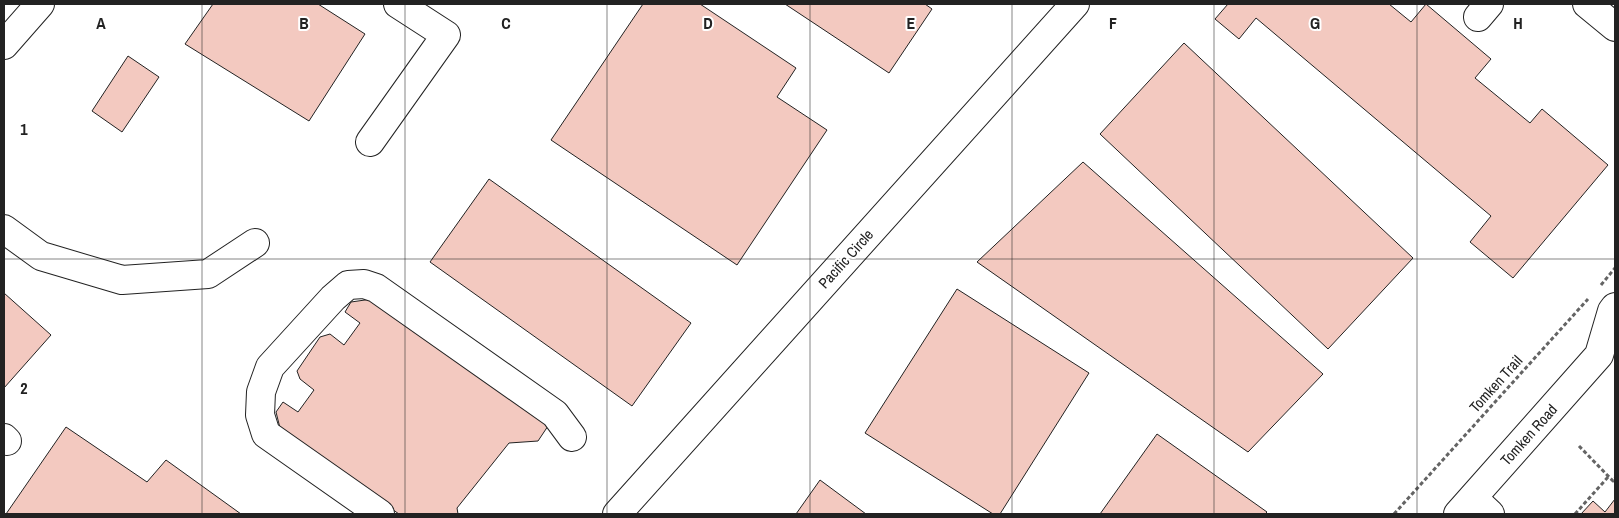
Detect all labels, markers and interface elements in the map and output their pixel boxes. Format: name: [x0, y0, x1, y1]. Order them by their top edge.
text: A: [96, 12, 106, 34]
text: B: [299, 12, 309, 34]
text: C: [501, 12, 511, 34]
text: D: [703, 12, 713, 34]
text: E: [907, 12, 916, 34]
text: F: [1109, 12, 1117, 34]
text: G: [1310, 12, 1320, 34]
text: H: [1513, 12, 1523, 34]
text: 1: [20, 118, 28, 140]
street label: Pacific Circle: [813, 224, 878, 293]
street label: Tomken Trail: [1464, 350, 1527, 417]
text: 2: [20, 377, 28, 399]
street label: Tomken Road: [1495, 399, 1562, 470]

